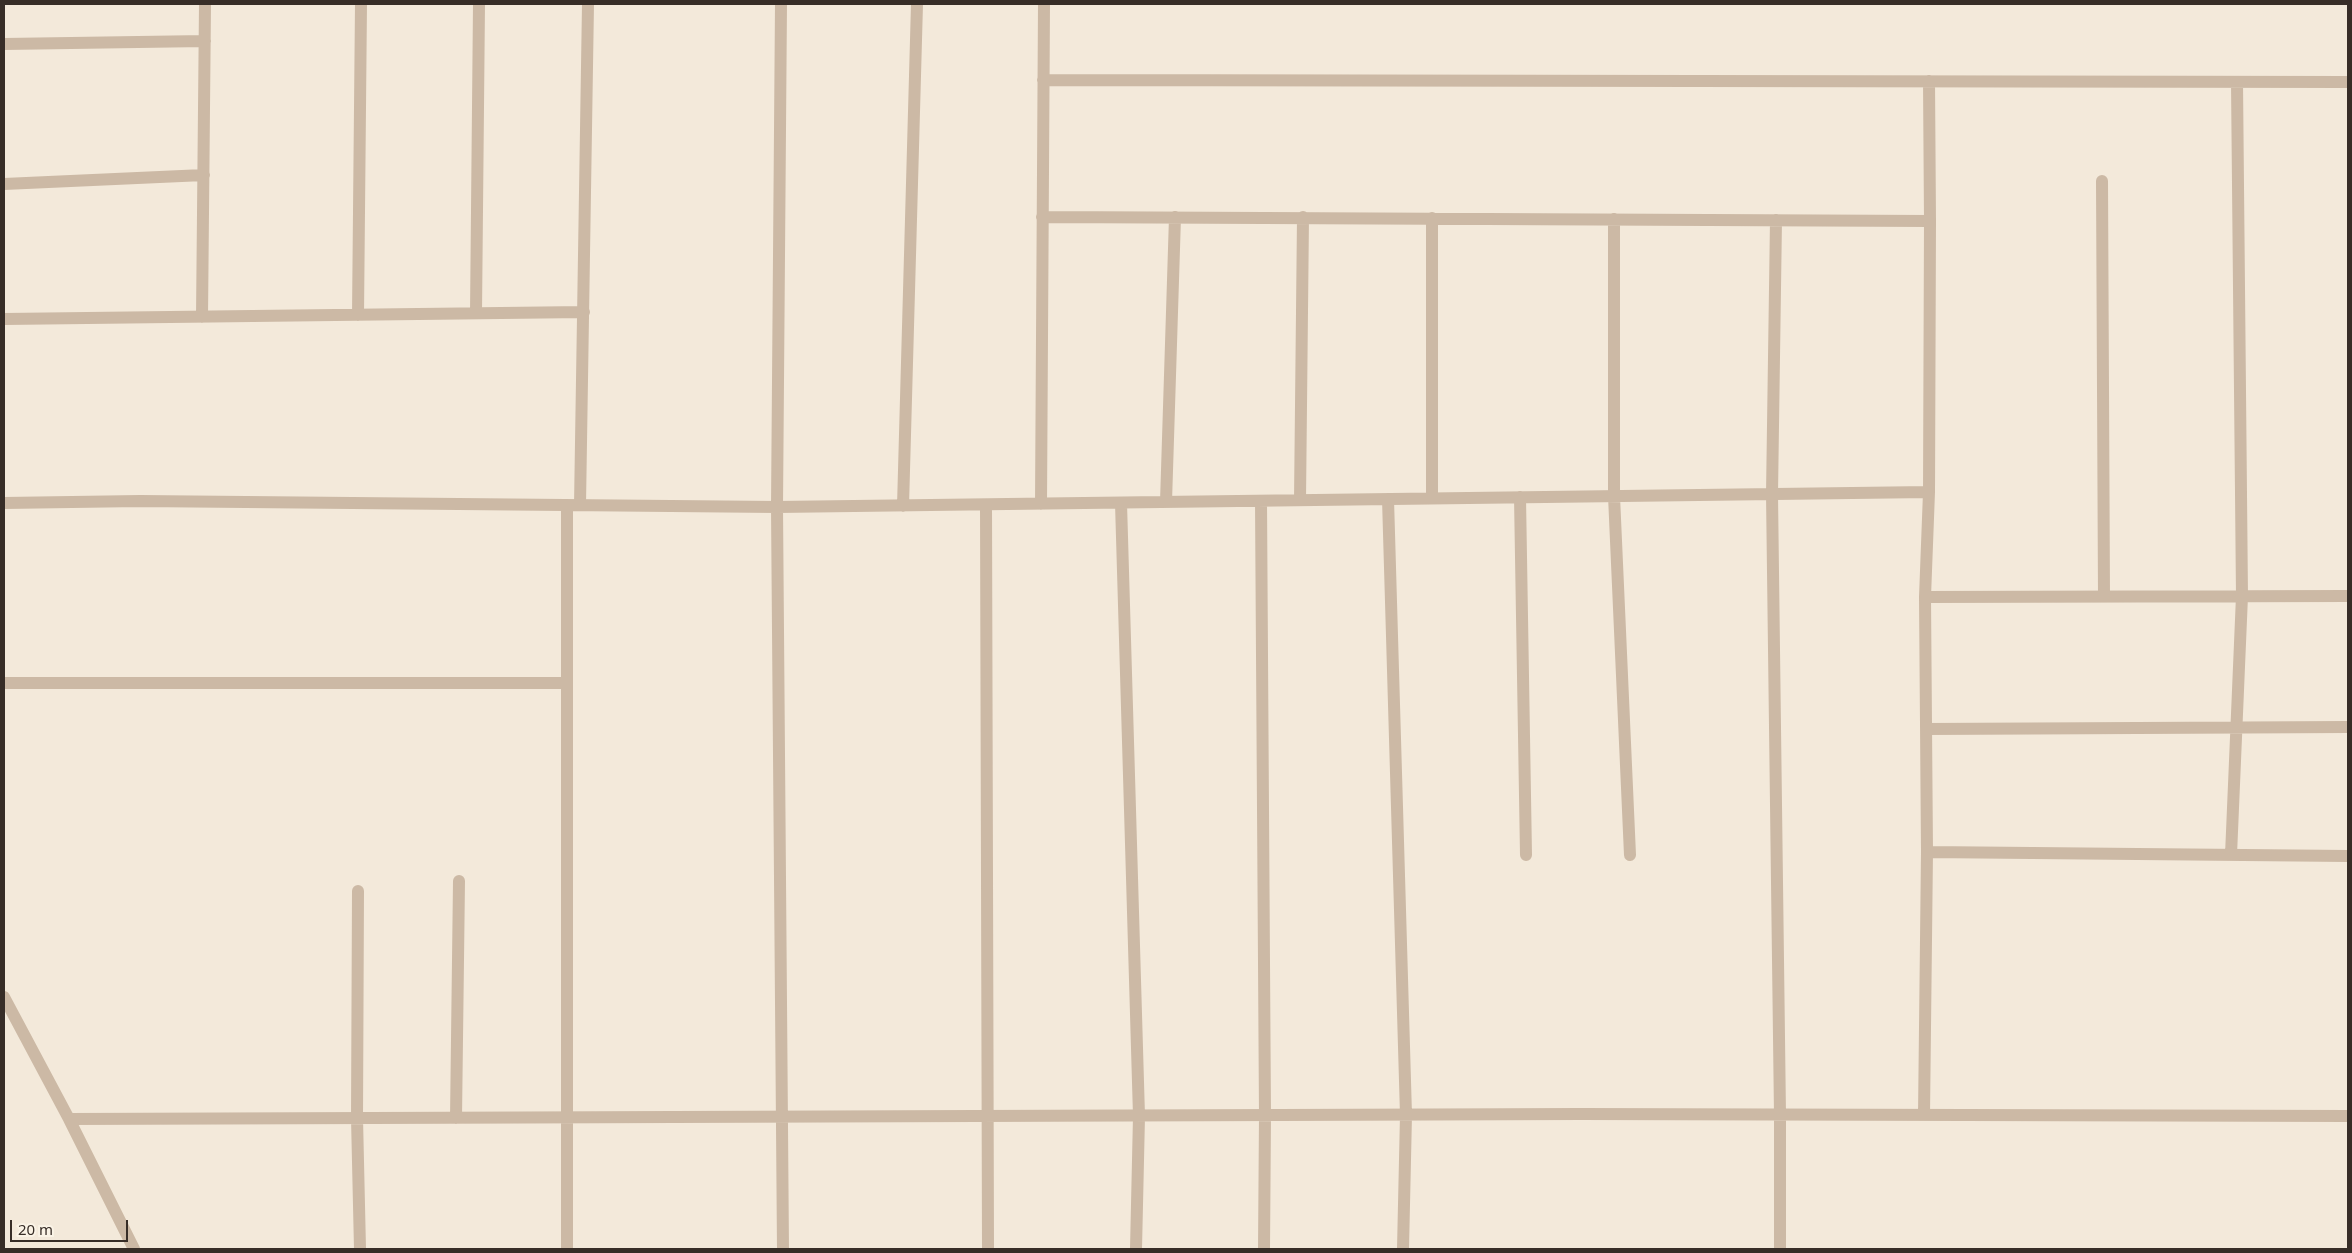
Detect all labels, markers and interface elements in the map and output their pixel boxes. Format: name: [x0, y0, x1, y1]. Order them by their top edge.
scale bar: [12, 1210, 130, 1242]
text: 20 m: [18, 1219, 53, 1239]

